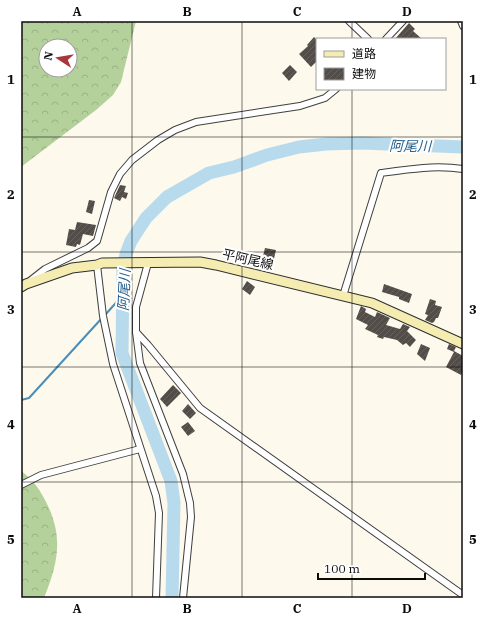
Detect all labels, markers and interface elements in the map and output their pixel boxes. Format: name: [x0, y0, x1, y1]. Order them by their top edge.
text: A: [72, 3, 82, 20]
text: B: [182, 3, 192, 20]
text: C: [293, 3, 302, 20]
text: D: [402, 3, 412, 20]
north arrow: [38, 38, 78, 78]
legend: [316, 38, 446, 90]
text: 道路: [352, 46, 376, 61]
text: N: [40, 50, 56, 62]
text: 建物: [352, 66, 376, 81]
text: 1: [7, 71, 15, 88]
text: 1: [469, 71, 477, 88]
water label: 阿尾川: [389, 137, 433, 155]
text: 2: [7, 186, 15, 203]
text: 2: [469, 186, 477, 203]
street label: 平阿尾線: [221, 245, 275, 274]
water label: 阿尾川: [114, 267, 134, 311]
text: 3: [7, 301, 15, 318]
text: 3: [469, 301, 477, 318]
text: 4: [7, 416, 15, 433]
text: 4: [469, 416, 477, 433]
text: 5: [7, 531, 15, 548]
text: 5: [469, 531, 477, 548]
scale bar: [318, 555, 425, 581]
text: 100 m: [324, 561, 360, 576]
text: A: [72, 600, 82, 617]
text: B: [182, 600, 192, 617]
text: C: [293, 600, 302, 617]
text: D: [402, 600, 412, 617]

